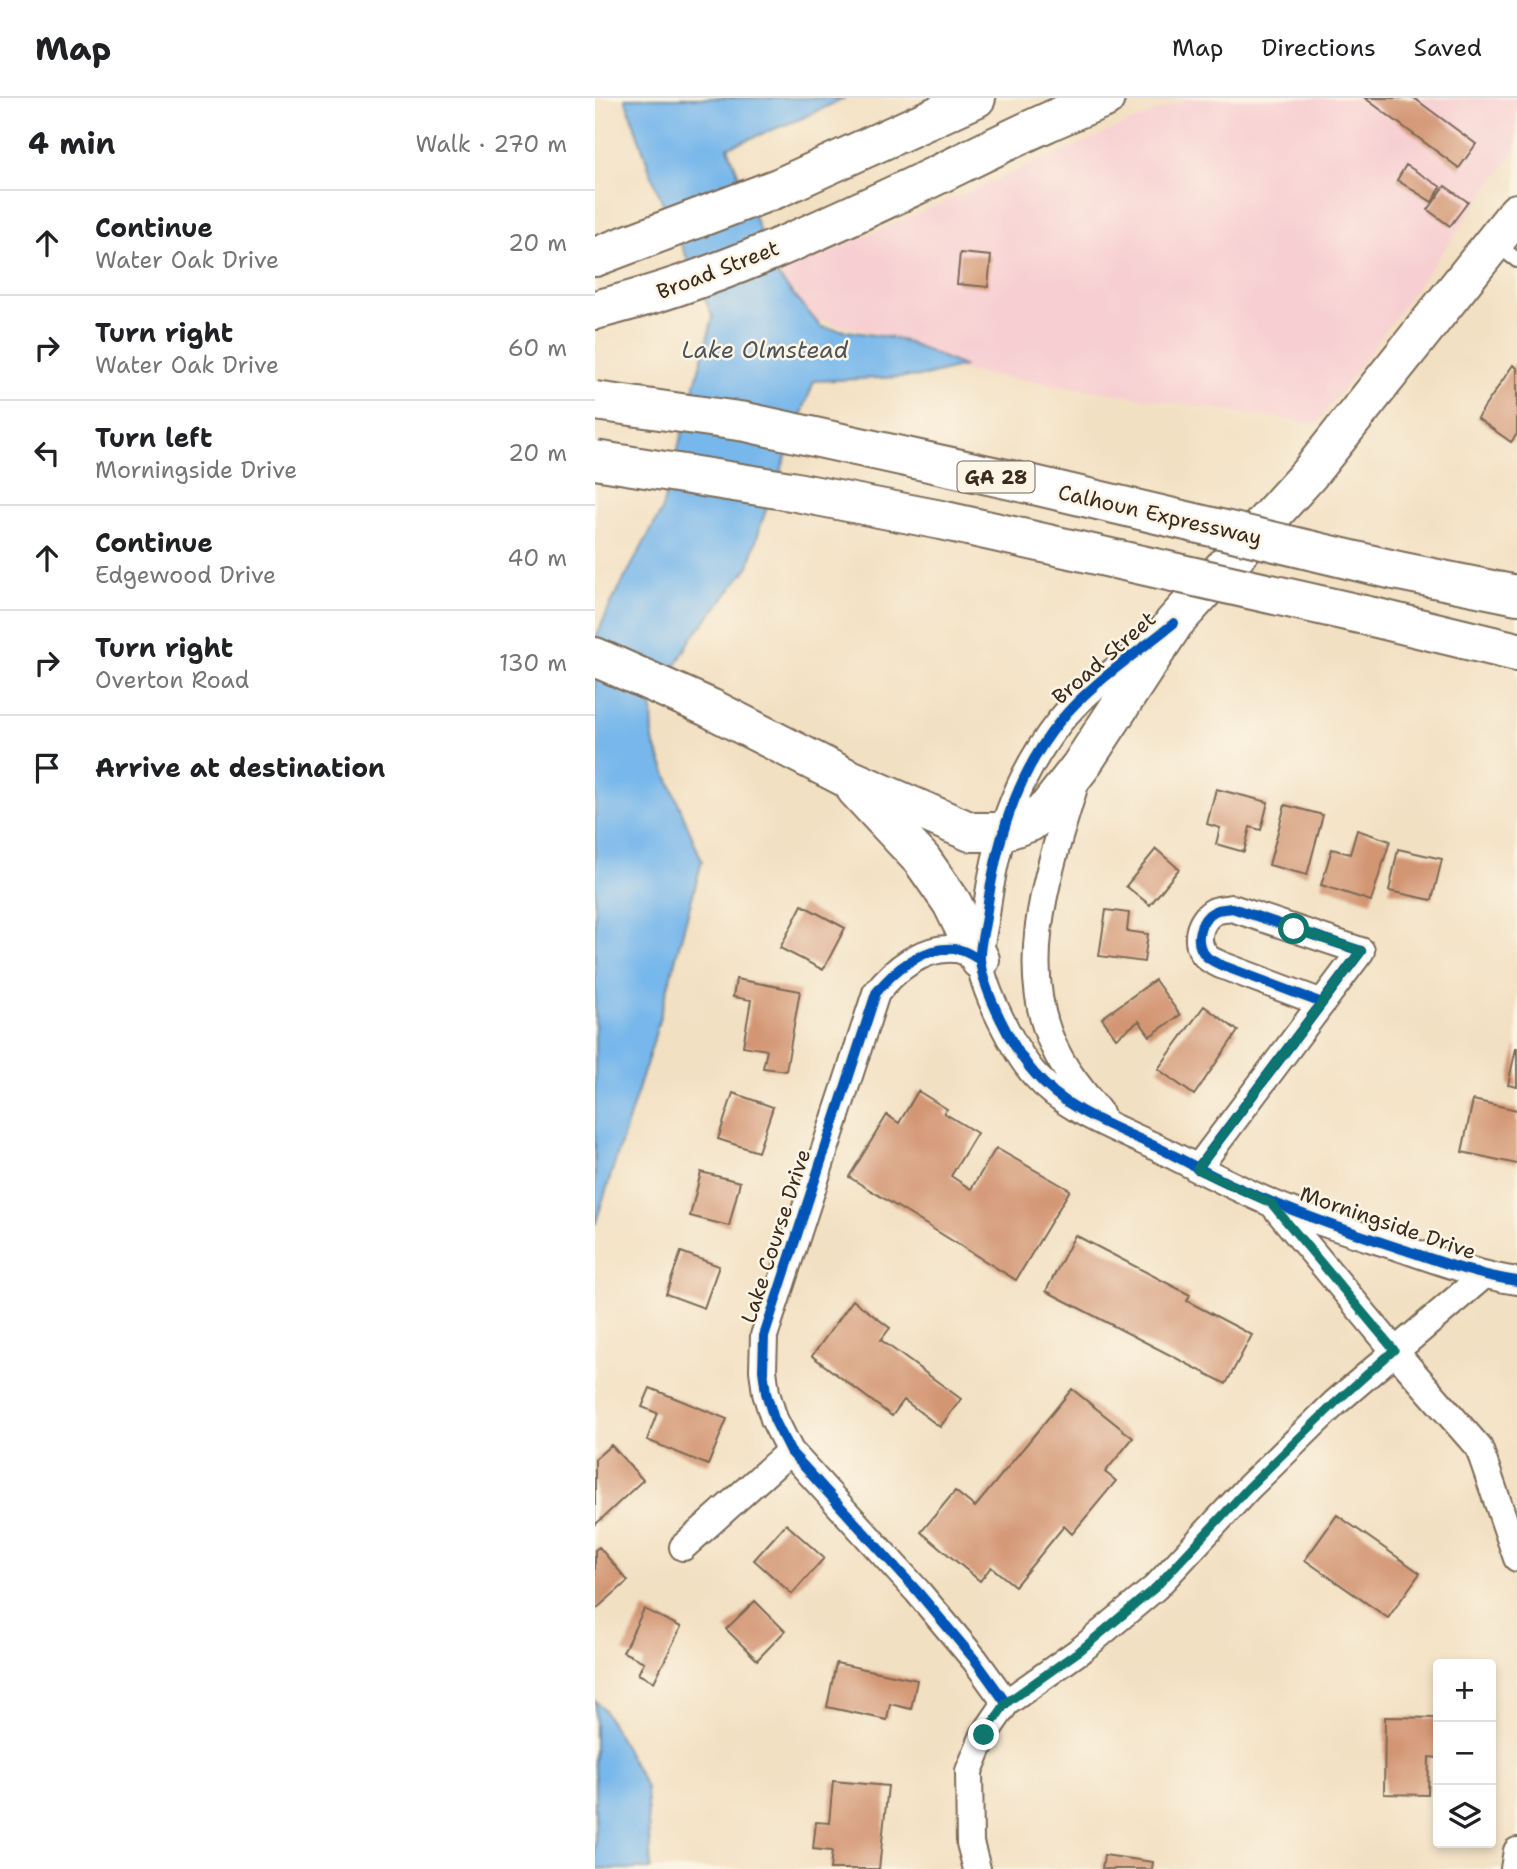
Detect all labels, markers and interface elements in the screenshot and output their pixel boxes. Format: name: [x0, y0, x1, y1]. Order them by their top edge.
text: Map: [35, 26, 111, 71]
text: Map: [1172, 32, 1223, 64]
text: Directions: [1261, 32, 1376, 64]
text: Saved: [1414, 32, 1482, 64]
text: 4 min: [28, 123, 115, 164]
text: Walk · 270 m: [415, 129, 567, 159]
text: Continue: [95, 210, 213, 245]
icon: ahead: [28, 224, 66, 262]
text: 20 m: [508, 228, 567, 258]
street label: Broad Street: [653, 234, 783, 306]
text: Water Oak Drive: [95, 245, 279, 275]
text: Turn right: [95, 315, 233, 350]
icon: right: [28, 329, 66, 367]
text: 60 m: [508, 333, 567, 363]
water label: Lake Olmstead: [682, 335, 849, 365]
text: Water Oak Drive: [95, 350, 279, 380]
text: Turn left: [95, 420, 212, 455]
icon: left: [28, 434, 66, 472]
text: 20 m: [508, 438, 567, 468]
text: Morningside Drive: [95, 455, 297, 485]
road number: GA 28: [957, 462, 1035, 492]
street label: Calhoun Expressway: [1055, 478, 1265, 552]
text: Continue: [95, 525, 213, 560]
icon: ahead: [28, 539, 66, 577]
text: 40 m: [507, 543, 567, 573]
text: Edgewood Drive: [95, 560, 276, 590]
street label: Broad Street: [1046, 605, 1162, 711]
text: Turn right: [95, 630, 233, 665]
icon: right: [28, 644, 66, 682]
text: 130 m: [499, 648, 567, 678]
text: Overton Road: [95, 665, 249, 695]
icon: arrive: [28, 749, 66, 787]
text: Arrive at destination: [95, 750, 385, 785]
route start: [1278, 913, 1309, 944]
street label: Lake Course Drive: [735, 1145, 817, 1327]
street label: Morningside Drive: [1296, 1180, 1480, 1266]
map controls: [1433, 1659, 1496, 1848]
button: +: [1433, 1659, 1496, 1722]
route end: [968, 1719, 999, 1750]
button: −: [1433, 1722, 1496, 1785]
button: layers: [1433, 1785, 1496, 1848]

